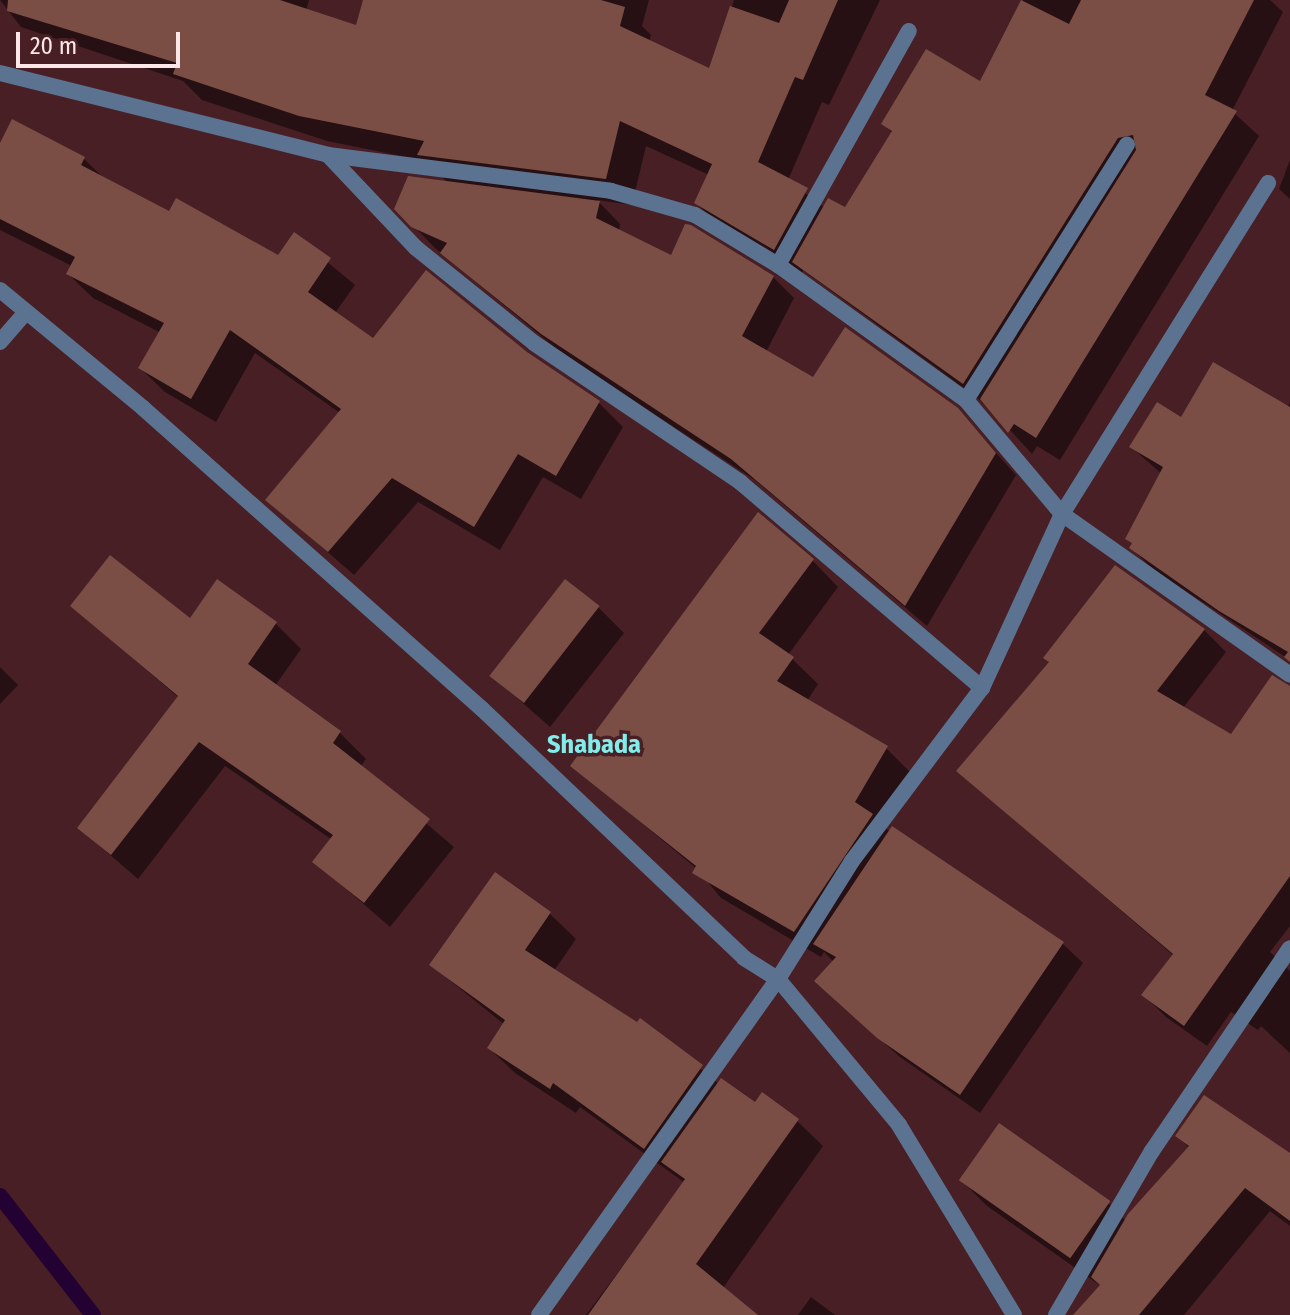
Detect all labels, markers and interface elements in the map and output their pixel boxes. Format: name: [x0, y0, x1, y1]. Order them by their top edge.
scale bar: [20, 16, 184, 66]
text: 20 m: [30, 32, 77, 60]
district label: Shabada: [547, 729, 641, 761]

